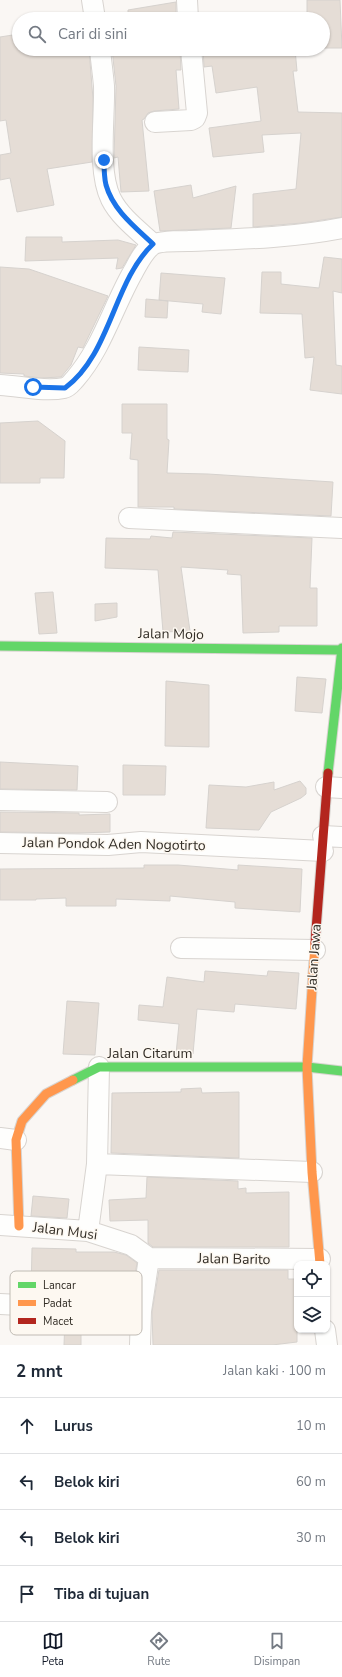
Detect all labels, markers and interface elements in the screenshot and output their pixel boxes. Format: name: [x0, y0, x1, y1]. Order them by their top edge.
search box: [12, 12, 330, 56]
icon: search: [26, 23, 48, 45]
text: Cari di sini: [58, 24, 127, 44]
route end: [95, 151, 113, 169]
route start: [24, 378, 42, 396]
street label: Jalan Mojo: [137, 624, 204, 644]
street label: Jalan Pondok Aden Nogotirto: [21, 833, 206, 855]
street label: Jalan Jawa: [302, 923, 326, 992]
street label: Jalan Citarum: [107, 1044, 192, 1063]
street label: Jalan Musi: [31, 1217, 98, 1244]
street label: Jalan Barito: [196, 1249, 271, 1269]
map controls: [294, 1261, 330, 1333]
button: locate: [294, 1261, 330, 1297]
legend: [10, 1271, 142, 1335]
text: Lancar: [43, 1278, 76, 1293]
text: Padat: [43, 1296, 72, 1311]
button: layers: [294, 1297, 330, 1333]
text: Macet: [43, 1314, 73, 1329]
text: 2 mnt: [16, 1360, 62, 1383]
text: Jalan kaki · 100 m: [223, 1362, 326, 1380]
icon: ahead: [16, 1415, 38, 1437]
text: Lurus: [54, 1416, 93, 1436]
text: 10 m: [296, 1417, 326, 1435]
icon: left: [16, 1471, 38, 1493]
text: Belok kiri: [54, 1472, 119, 1492]
text: 60 m: [296, 1473, 326, 1491]
icon: left: [16, 1527, 38, 1549]
text: Belok kiri: [54, 1528, 119, 1548]
text: 30 m: [296, 1529, 326, 1547]
icon: arrive: [16, 1583, 38, 1605]
text: Tiba di tujuan: [54, 1584, 149, 1604]
tab: Peta: [42, 1630, 64, 1669]
tab: Rute: [147, 1630, 170, 1669]
tab: Disimpan: [254, 1630, 300, 1669]

